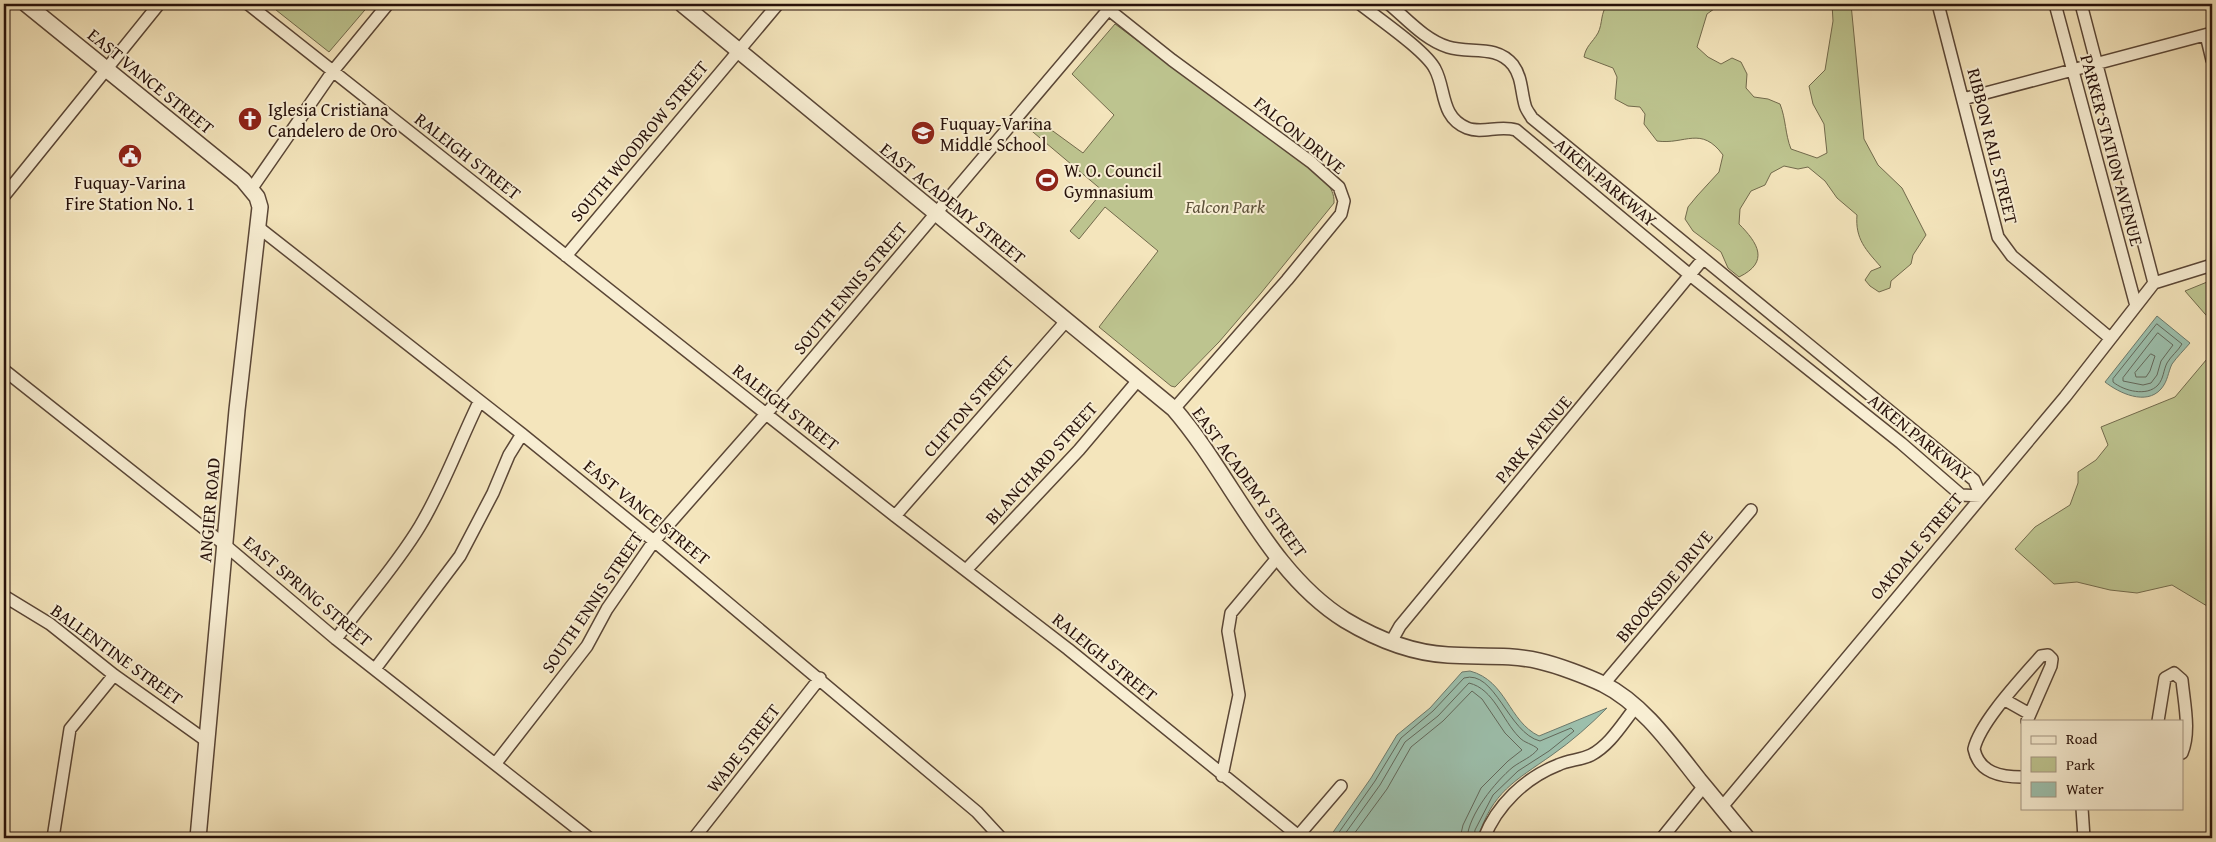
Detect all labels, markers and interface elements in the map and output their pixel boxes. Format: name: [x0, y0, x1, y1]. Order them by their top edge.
street label: EAST VANCE STREET: [82, 21, 220, 141]
street label: PARKER STATION AVENUE: [2073, 51, 2151, 249]
street label: SOUTH WOODROW STREET: [563, 54, 715, 228]
street label: RIBBON RAIL STREET: [1961, 65, 2025, 227]
street label: FALCON DRIVE: [1248, 89, 1352, 181]
place label: Iglesia Cristiana Candelero de Oro: [268, 96, 398, 144]
church icon: Iglesia Cristiana Candelero de Oro: [237, 106, 263, 132]
street label: RALEIGH STREET: [409, 106, 527, 206]
place label: Fuquay-Varina Middle School: [940, 110, 1052, 158]
school or university icon: Fuquay-Varina Middle School: [910, 120, 936, 146]
street label: AIKEN PARKWAY: [1549, 131, 1663, 233]
street label: EAST ACADEMY STREET: [874, 136, 1032, 270]
public building icon: Fuquay-Varina Fire Station No. 1: [117, 143, 143, 169]
place label: W. O. Council Gymnasium: [1064, 157, 1162, 205]
sports icon: W. O. Council Gymnasium: [1034, 167, 1060, 193]
place label: Fuquay-Varina Fire Station No. 1: [65, 169, 195, 217]
park label: Falcon Park: [1184, 193, 1266, 220]
street label: SOUTH ENNIS STREET: [786, 216, 914, 360]
street label: CLIFTON STREET: [916, 349, 1020, 463]
street label: RALEIGH STREET: [727, 357, 845, 457]
street label: AIKEN PARKWAY: [1862, 387, 1978, 487]
street label: PARK AVENUE: [1488, 389, 1578, 489]
street label: BLANCHARD STREET: [978, 396, 1104, 530]
street label: EAST ACADEMY STREET: [1186, 401, 1314, 563]
street label: EAST VANCE STREET: [578, 452, 716, 572]
street label: ANGIER ROAD: [191, 457, 227, 563]
street label: OAKDALE STREET: [1863, 486, 1969, 606]
street label: BROOKSIDE DRIVE: [1609, 524, 1719, 648]
street label: SOUTH ENNIS STREET: [534, 526, 650, 678]
street label: EAST SPRING STREET: [238, 529, 378, 653]
street label: BALLENTINE STREET: [45, 597, 189, 711]
street label: RALEIGH STREET: [1046, 606, 1164, 708]
street label: WADE STREET: [700, 698, 786, 798]
legend: [2021, 720, 2184, 810]
text: Road: [2066, 728, 2097, 749]
text: Park: [2066, 754, 2095, 775]
text: Water: [2066, 778, 2104, 799]

